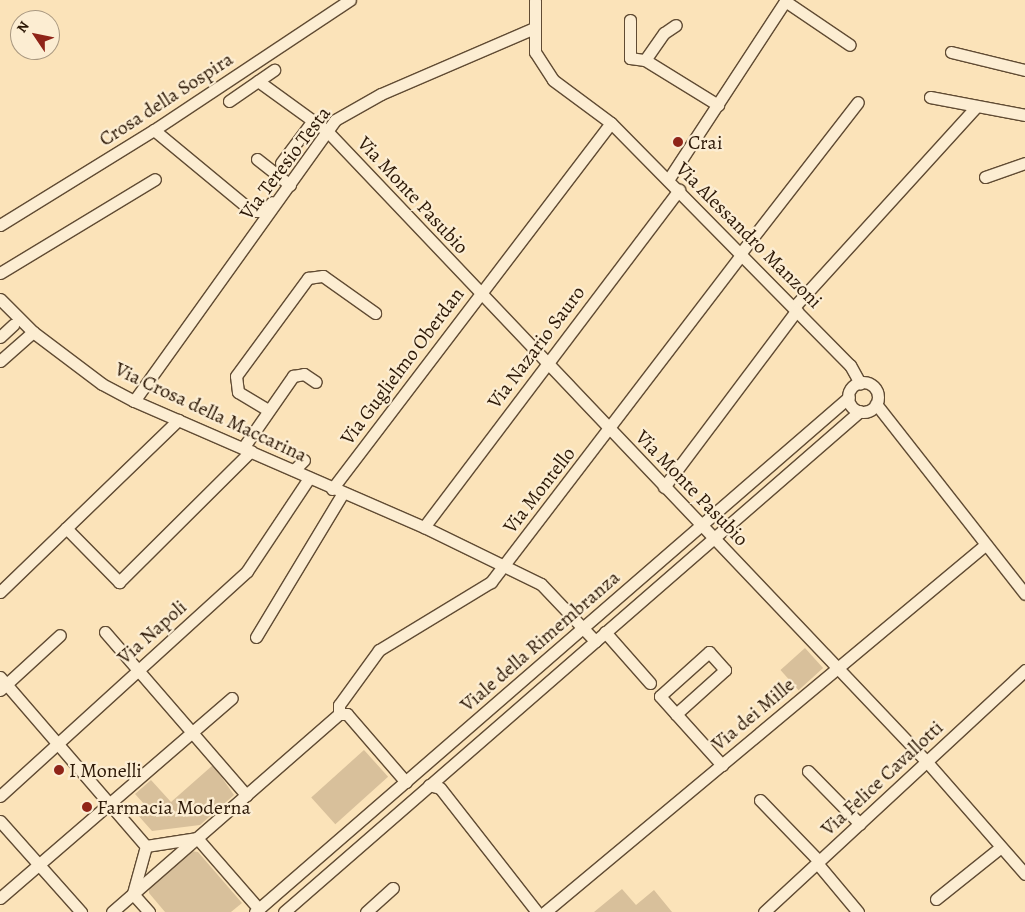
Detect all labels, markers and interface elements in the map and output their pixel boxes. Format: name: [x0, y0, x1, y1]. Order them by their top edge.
north arrow: [10, 10, 60, 60]
text: N: [12, 17, 34, 36]
street label: Crosa della Sospira: [95, 47, 237, 151]
street label: Via Teresio Testa: [235, 102, 335, 224]
place label: Crai: [688, 130, 723, 154]
street label: Via Monte Pasubio: [352, 131, 474, 259]
marker: Crai: [672, 136, 684, 148]
street label: Via Alessandro Manzoni: [671, 157, 827, 313]
street label: Via Nazario Sauro: [482, 281, 590, 413]
street label: Via Guglielmo Oberdan: [335, 283, 469, 449]
street label: Via Crosa della Maccarina: [111, 357, 311, 467]
street label: Via Monte Pasubio: [631, 425, 753, 551]
street label: Via Montello: [498, 442, 580, 538]
street label: Viale della Rimembranza: [455, 565, 625, 717]
street label: Via Napoli: [113, 595, 191, 669]
street label: Via dei Mille: [707, 672, 799, 756]
street label: Via Felice Cavallotti: [816, 715, 948, 841]
place label: I Monelli: [69, 758, 142, 782]
marker: I Monelli: [53, 764, 65, 776]
place label: Farmacia Moderna: [97, 795, 251, 819]
marker: Farmacia Moderna: [81, 801, 93, 813]

